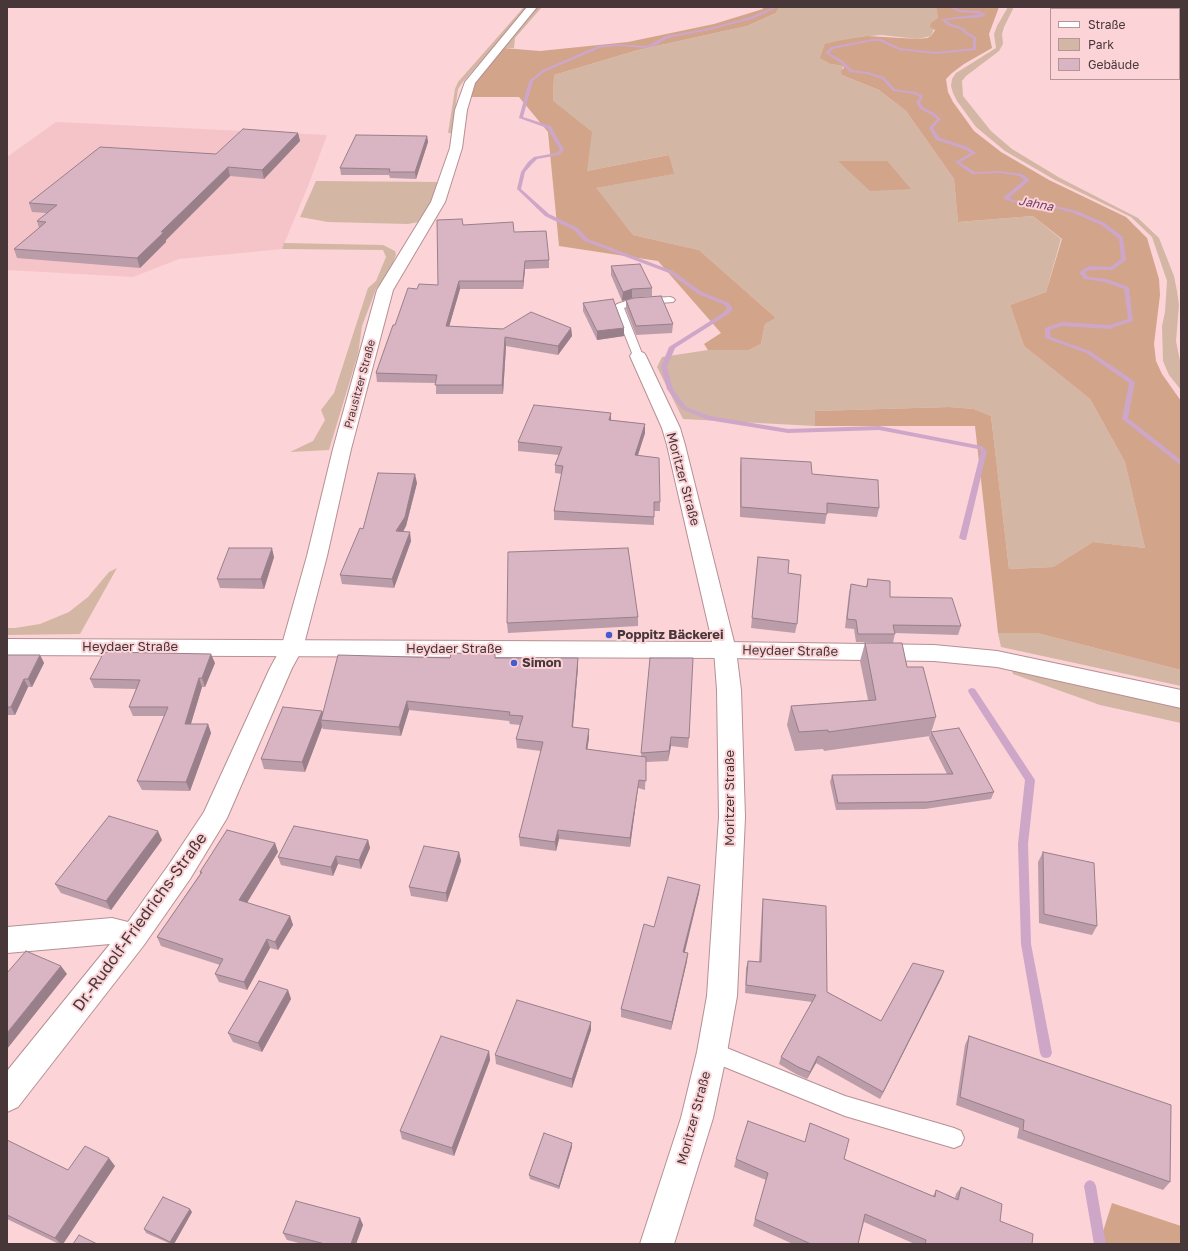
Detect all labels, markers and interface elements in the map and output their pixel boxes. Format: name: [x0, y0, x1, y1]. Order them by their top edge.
legend: [1050, 8, 1180, 80]
text: Straße: [1088, 17, 1126, 32]
text: Park: [1088, 37, 1114, 52]
text: Gebäude: [1088, 57, 1139, 72]
water label: Jahna: [1017, 194, 1055, 214]
street label: Prausitzer Straße: [342, 338, 378, 430]
street label: Moritzer Straße: [663, 431, 703, 527]
place label: Poppitz Bäckerei: [617, 627, 723, 643]
marker: Poppitz Bäckerei: [604, 630, 614, 640]
street label: Heydaer Straße: [82, 639, 178, 655]
street label: Heydaer Straße: [406, 641, 502, 657]
street label: Heydaer Straße: [742, 642, 838, 660]
place label: Simon: [522, 655, 561, 671]
marker: Simon: [509, 658, 519, 668]
street label: Moritzer Straße: [722, 750, 738, 846]
street label: Dr.-Rudolf-Friedrichs-Straße: [69, 829, 211, 1015]
street label: Moritzer Straße: [674, 1070, 714, 1166]

